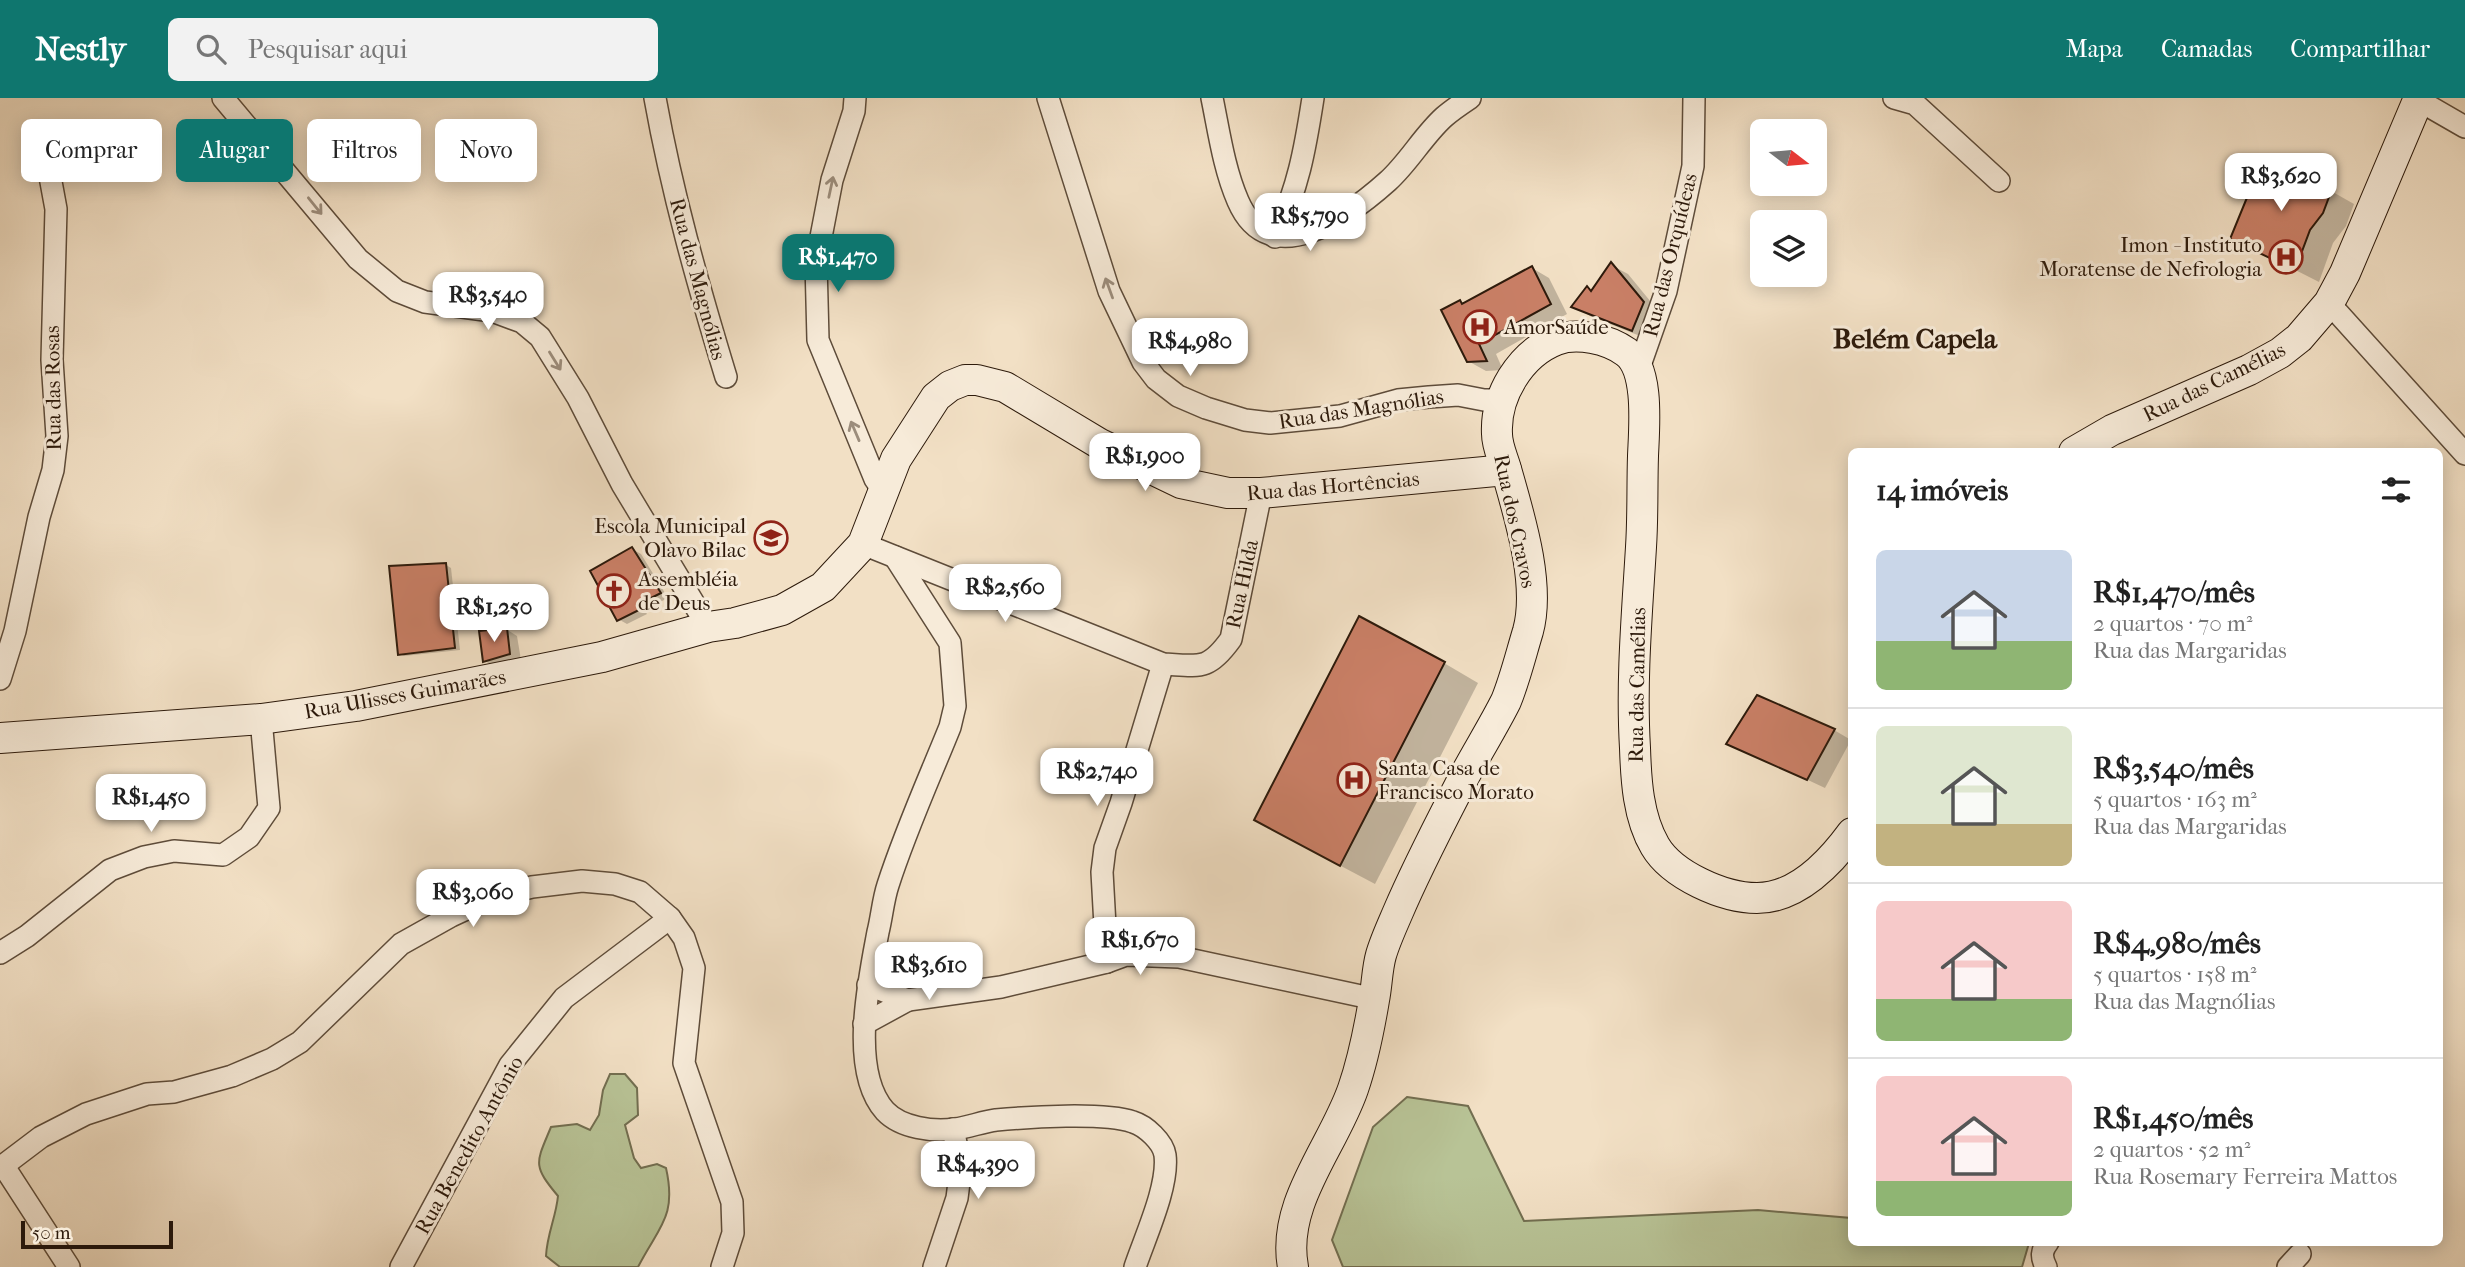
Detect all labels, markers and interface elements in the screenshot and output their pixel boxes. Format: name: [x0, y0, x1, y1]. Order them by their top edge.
search box: [168, 18, 658, 81]
text: Nestly: [35, 30, 126, 69]
icon: search: [192, 30, 230, 68]
text: Pesquisar aqui: [248, 34, 407, 65]
text: Mapa: [2066, 35, 2123, 63]
text: Camadas: [2161, 35, 2252, 63]
text: Compartilhar: [2290, 35, 2430, 63]
chip: Comprar: [21, 119, 162, 182]
chip: Alugar: [176, 119, 293, 182]
chip: Filtros: [307, 119, 421, 182]
chip: Novo: [435, 119, 537, 182]
north arrow: [1750, 119, 1827, 196]
map controls: [1750, 119, 1827, 287]
pin: R$3,620: [2216, 153, 2346, 213]
text: R$3,620: [2241, 162, 2321, 189]
street label: Rua das Orquídeas: [1638, 170, 1702, 339]
one-way arrow: [825, 176, 839, 199]
pin: R$5,790: [1245, 194, 1375, 253]
street label: Rua das Magnólias: [665, 195, 731, 363]
one-way arrow: [307, 196, 323, 214]
text: R$5,790: [1271, 202, 1349, 229]
button: layers: [1750, 210, 1827, 287]
place label: Imon - Instituto Moratense de Nefrologia: [2039, 233, 2262, 281]
pin: R$1,470: [773, 234, 903, 294]
hospital icon: Imon - Instituto Moratense de Nefrologia: [2267, 238, 2305, 276]
text: R$1,470: [798, 243, 878, 270]
pin: R$3,540: [423, 272, 553, 332]
one-way arrow: [1102, 277, 1114, 299]
text: R$3,540: [449, 281, 527, 308]
hospital icon: AmorSaúde: [1461, 308, 1499, 346]
place label: AmorSaúde: [1503, 315, 1609, 339]
pin: R$4,980: [1125, 318, 1255, 378]
district label: Belém Capela: [1833, 322, 1998, 355]
street label: Rua das Rosas: [40, 325, 66, 451]
text: R$4,980: [1148, 327, 1232, 354]
street label: Rua das Camélias: [2139, 337, 2289, 427]
one-way arrow: [549, 351, 563, 371]
street label: Rua das Magnólias: [1277, 384, 1445, 434]
one-way arrow: [847, 420, 860, 442]
pin: R$1,900: [1080, 434, 1210, 493]
text: R$1,900: [1105, 442, 1185, 469]
street label: Rua dos Cravos: [1489, 452, 1541, 590]
street label: Rua das Hortências: [1246, 466, 1421, 506]
icon: filters: [2377, 471, 2415, 509]
text: 14 imóveis: [1876, 473, 2008, 508]
place label: Escola Municipal Olavo Bilac: [594, 514, 746, 562]
school or university icon: Escola Municipal Olavo Bilac: [752, 519, 790, 557]
street label: Rua Hilda: [1221, 537, 1263, 631]
pin: R$2,560: [940, 564, 1070, 624]
place label: Assembléia de Deus: [637, 567, 738, 615]
church icon: Assembléia de Deus: [595, 572, 633, 610]
text: R$2,560: [965, 573, 1045, 600]
text: R$1,470/mês: [2093, 575, 2255, 610]
icon: home: [1932, 578, 2016, 662]
pin: R$1,250: [429, 584, 559, 644]
text: R$1,250: [456, 593, 532, 620]
street label: Rua das Camélias: [1624, 607, 1650, 763]
text: 2 quartos · 70 m²: [2093, 610, 2252, 637]
text: Rua das Margaridas: [2093, 637, 2287, 664]
street label: Rua Ulisses Guimarães: [302, 664, 508, 724]
pin: R$2,740: [1032, 748, 1162, 808]
text: R$3,540/mês: [2093, 751, 2254, 786]
icon: home: [1932, 754, 2016, 838]
place label: Santa Casa de Francisco Morato: [1378, 756, 1534, 804]
text: R$2,740: [1056, 757, 1138, 784]
hospital icon: Santa Casa de Francisco Morato: [1335, 761, 1373, 799]
pin: R$1,450: [86, 774, 216, 834]
text: R$1,450: [112, 783, 190, 810]
text: 5 quartos · 163 m²: [2093, 786, 2257, 813]
text: Rua das Margaridas: [2093, 813, 2287, 840]
pin: R$3,060: [408, 870, 538, 929]
text: R$3,060: [432, 878, 514, 905]
pin: R$1,670: [1075, 918, 1205, 977]
text: R$1,670: [1101, 926, 1179, 953]
text: R$4,980/mês: [2093, 926, 2261, 961]
icon: home: [1932, 929, 2016, 1013]
pin: R$3,610: [864, 942, 994, 1002]
text: R$3,610: [891, 951, 967, 978]
text: 5 quartos · 158 m²: [2093, 961, 2256, 988]
text: Rua das Magnólias: [2093, 988, 2276, 1015]
street label: Rua Benedito Antônio: [410, 1052, 528, 1238]
text: R$1,450/mês: [2093, 1101, 2253, 1136]
icon: home: [1932, 1104, 2016, 1188]
text: 2 quartos · 52 m²: [2093, 1136, 2250, 1163]
pin: R$4,390: [913, 1142, 1043, 1201]
text: R$4,390: [937, 1150, 1019, 1177]
text: Rua Rosemary Ferreira Mattos: [2093, 1163, 2397, 1190]
scale bar: [21, 1218, 173, 1250]
text: 50 m: [32, 1222, 71, 1244]

